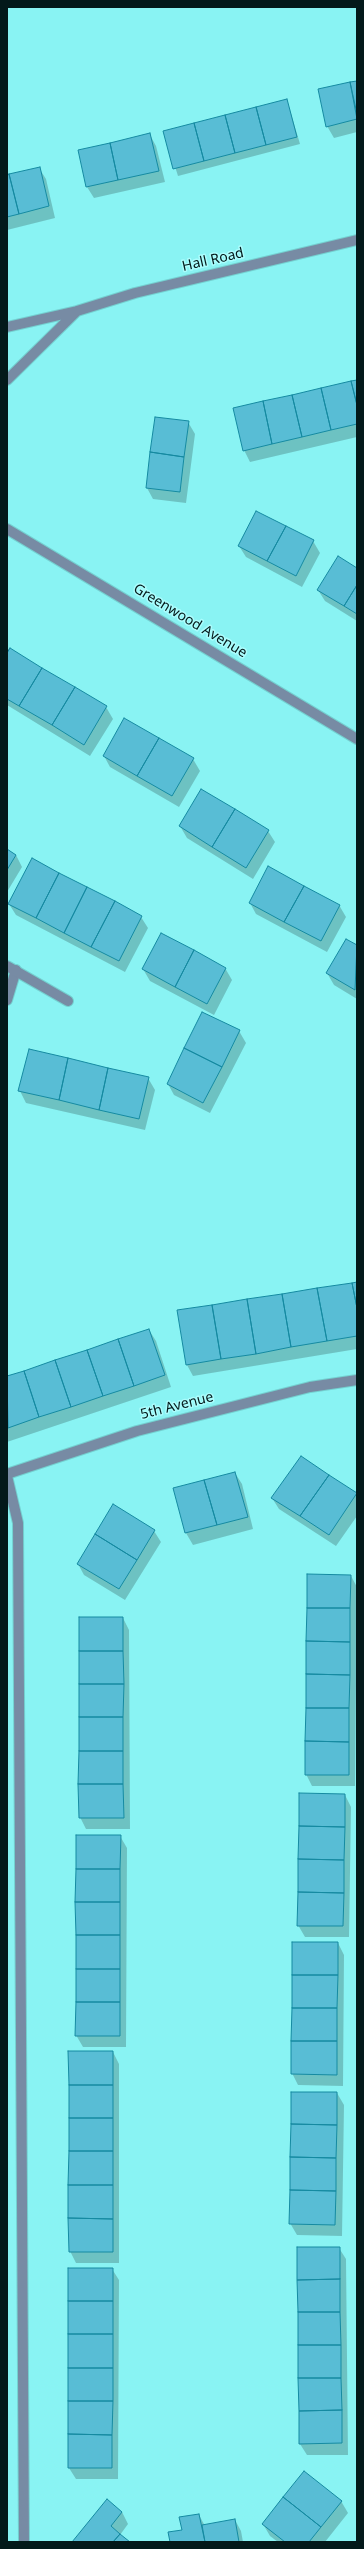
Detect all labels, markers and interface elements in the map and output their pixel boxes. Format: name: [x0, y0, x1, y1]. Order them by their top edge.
street label: Hall Road: [181, 245, 245, 275]
street label: Greenwood Avenue: [130, 580, 250, 662]
street label: 5th Avenue: [139, 1389, 215, 1423]

